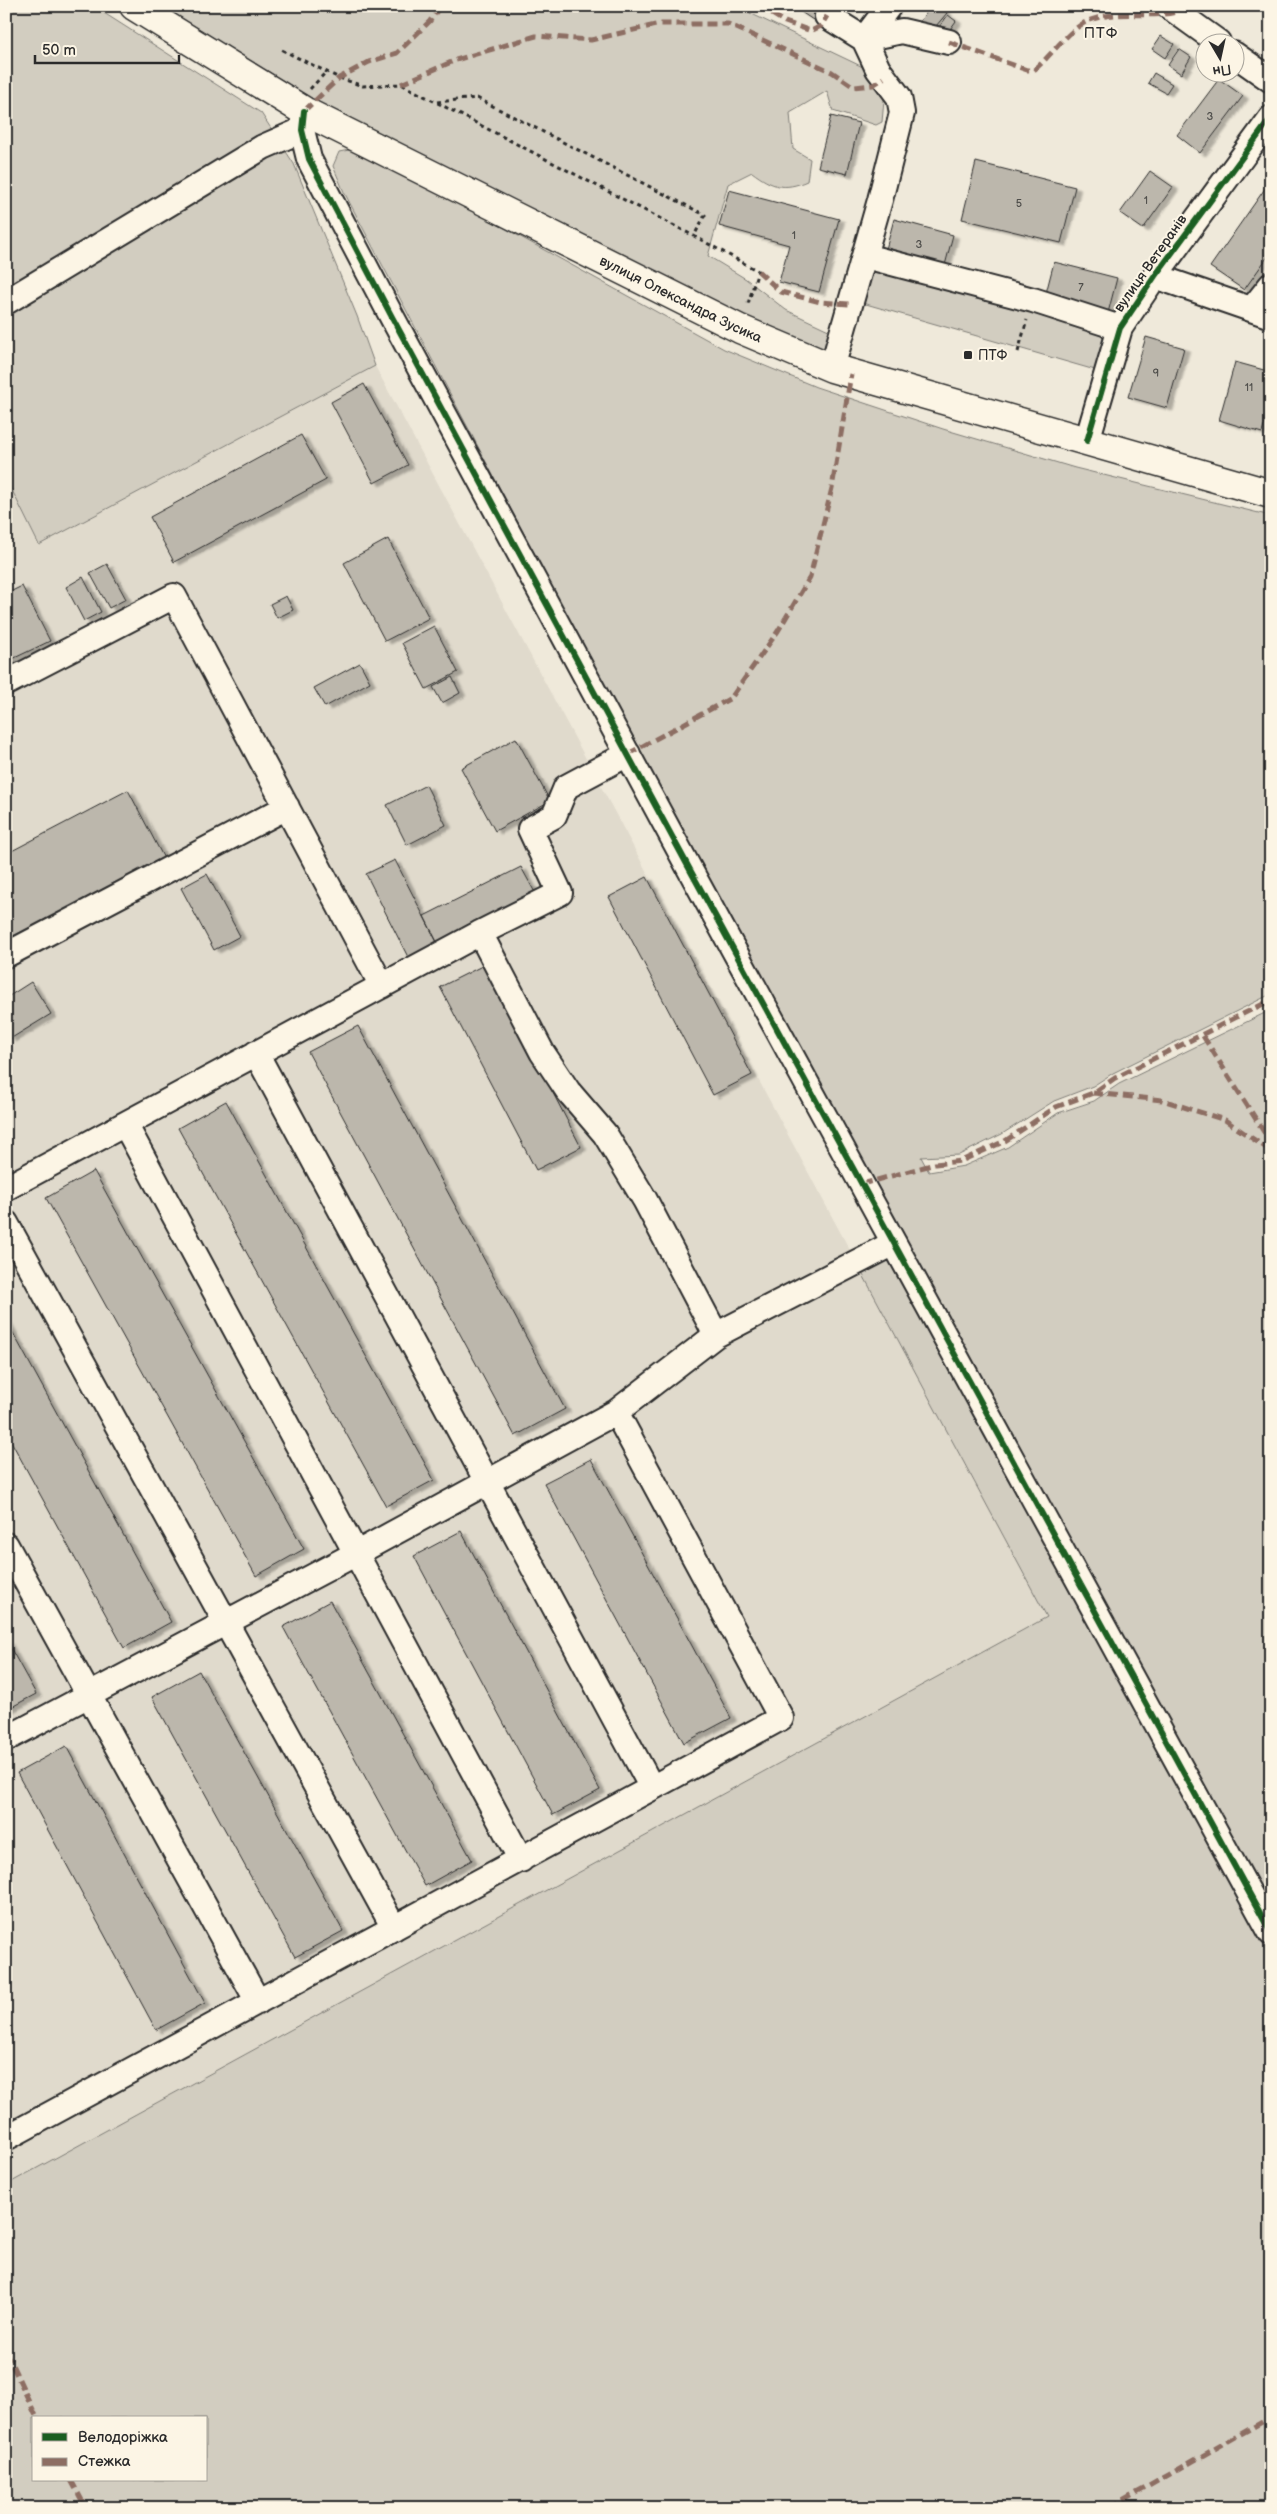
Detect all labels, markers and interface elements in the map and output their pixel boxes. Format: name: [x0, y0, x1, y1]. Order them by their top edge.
district label: ПТФ: [1084, 24, 1118, 43]
scale bar: [35, 32, 179, 64]
north arrow: [1194, 32, 1244, 82]
text: 50 m: [42, 41, 76, 60]
text: Пн: [1211, 60, 1233, 80]
house number: 3: [1207, 110, 1214, 123]
house number: 1: [1144, 194, 1148, 207]
house number: 5: [1016, 197, 1022, 210]
street label: вулиця Ветеранів: [1110, 211, 1191, 315]
house number: 1: [792, 229, 796, 242]
house number: 3: [916, 238, 923, 251]
street label: вулиця Олександра Зусика: [597, 252, 765, 347]
house number: 7: [1078, 281, 1084, 294]
place label: ПТФ: [978, 347, 1008, 364]
marker: ПТФ: [962, 349, 974, 361]
house number: 9: [1153, 367, 1159, 380]
house number: 11: [1245, 381, 1253, 394]
legend: [32, 2416, 208, 2482]
text: Велодоріжка: [78, 2428, 168, 2447]
text: Стежка: [78, 2452, 131, 2471]

